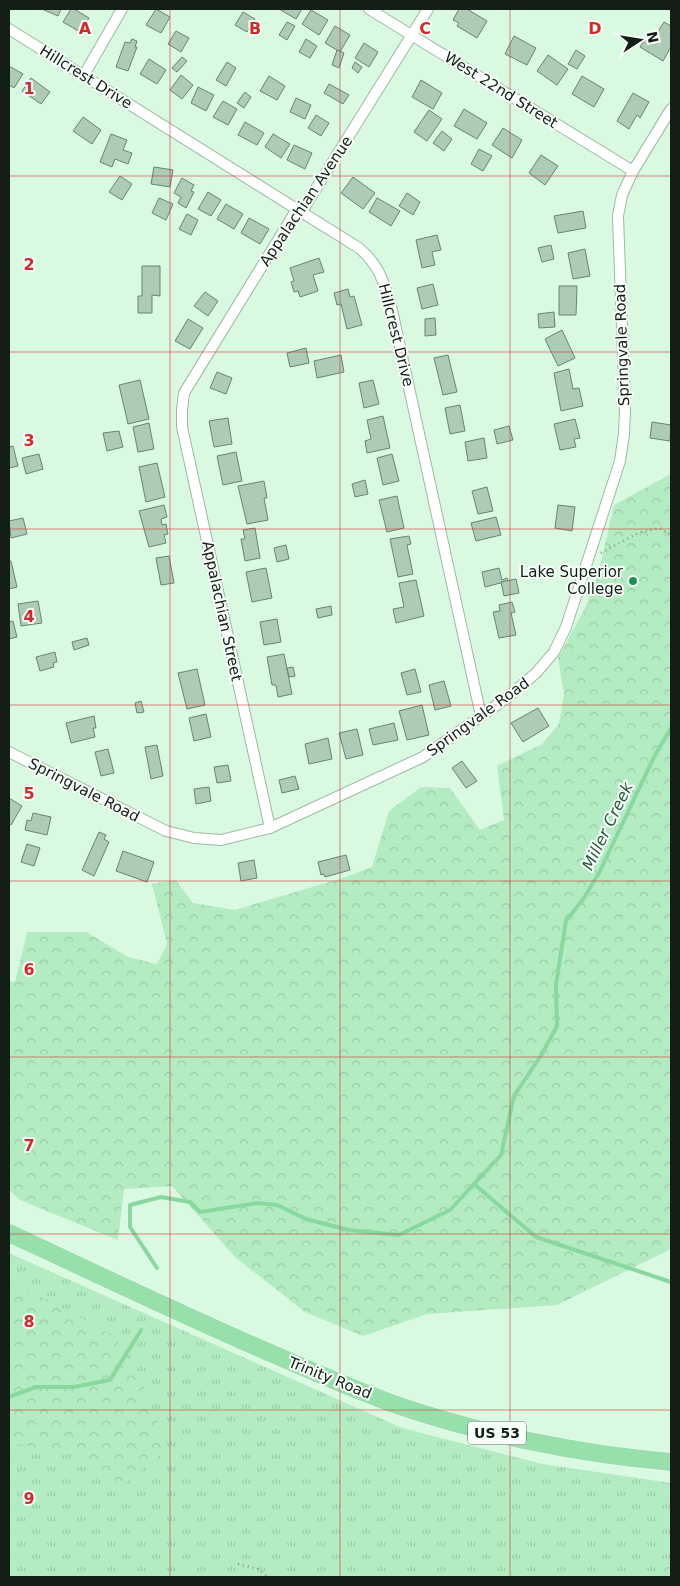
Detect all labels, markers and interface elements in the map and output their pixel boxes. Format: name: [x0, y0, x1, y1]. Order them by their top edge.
north arrow: [615, 15, 665, 65]
text: A: [79, 19, 92, 38]
text: B: [249, 19, 261, 38]
text: C: [419, 19, 431, 38]
text: D: [588, 19, 602, 38]
text: N: [644, 30, 662, 45]
street label: Hillcrest Drive: [36, 41, 136, 113]
street label: West 22nd Street: [441, 48, 561, 132]
text: 1: [23, 79, 35, 98]
street label: Appalachian Avenue: [256, 133, 356, 269]
text: 2: [23, 255, 35, 274]
street label: Hillcrest Drive: [374, 282, 418, 388]
street label: Springvale Road: [611, 284, 633, 406]
text: 3: [23, 431, 35, 450]
street label: Appalachian Street: [198, 539, 246, 683]
place label: Lake Superior College: [520, 563, 624, 598]
marker: Lake Superior College: [627, 575, 639, 587]
text: 4: [23, 607, 35, 626]
street label: Springvale Road: [423, 674, 533, 760]
street label: Springvale Road: [25, 754, 143, 826]
water label: Miller Creek: [578, 779, 637, 873]
text: 5: [23, 784, 35, 803]
text: 6: [23, 960, 35, 979]
text: 7: [23, 1136, 35, 1155]
text: 8: [23, 1312, 35, 1331]
street label: Trinity Road: [285, 1353, 374, 1403]
road number: US 53: [468, 1422, 526, 1445]
text: 9: [23, 1489, 35, 1508]

